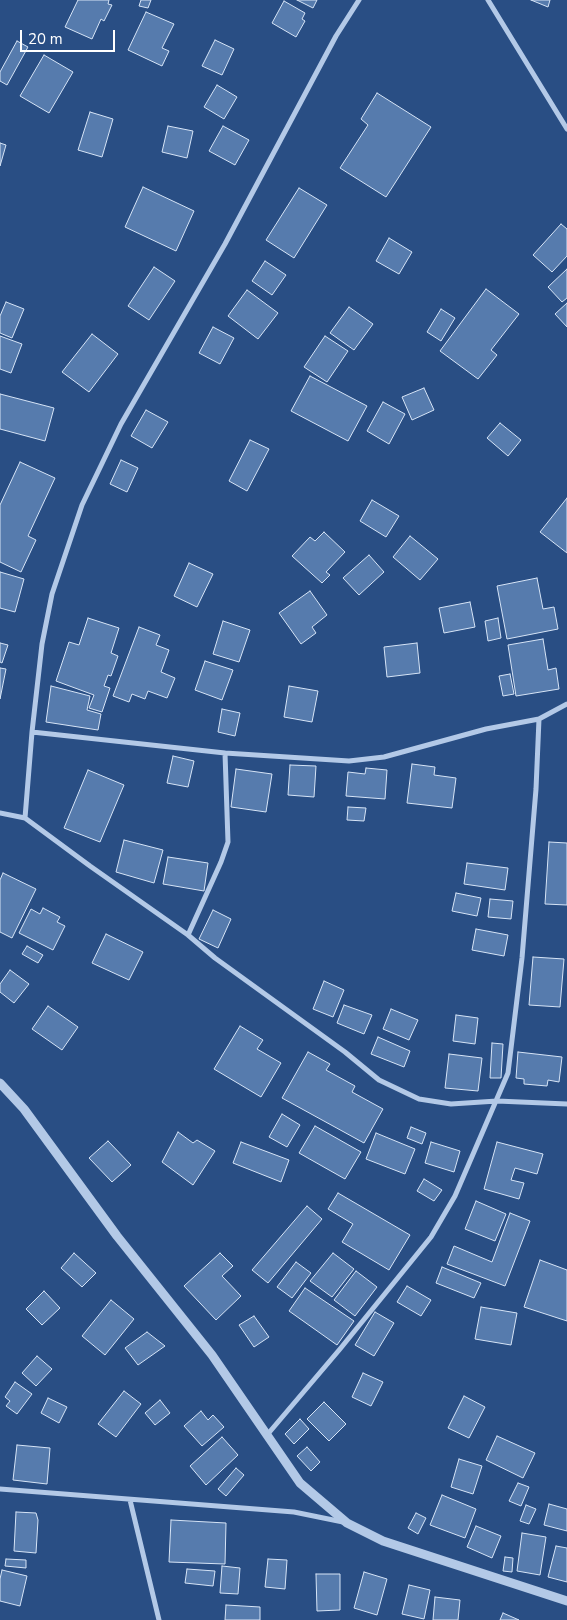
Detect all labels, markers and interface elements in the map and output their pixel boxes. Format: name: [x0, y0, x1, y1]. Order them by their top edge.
scale bar: [22, 20, 118, 52]
text: 20 m: [28, 29, 63, 49]

